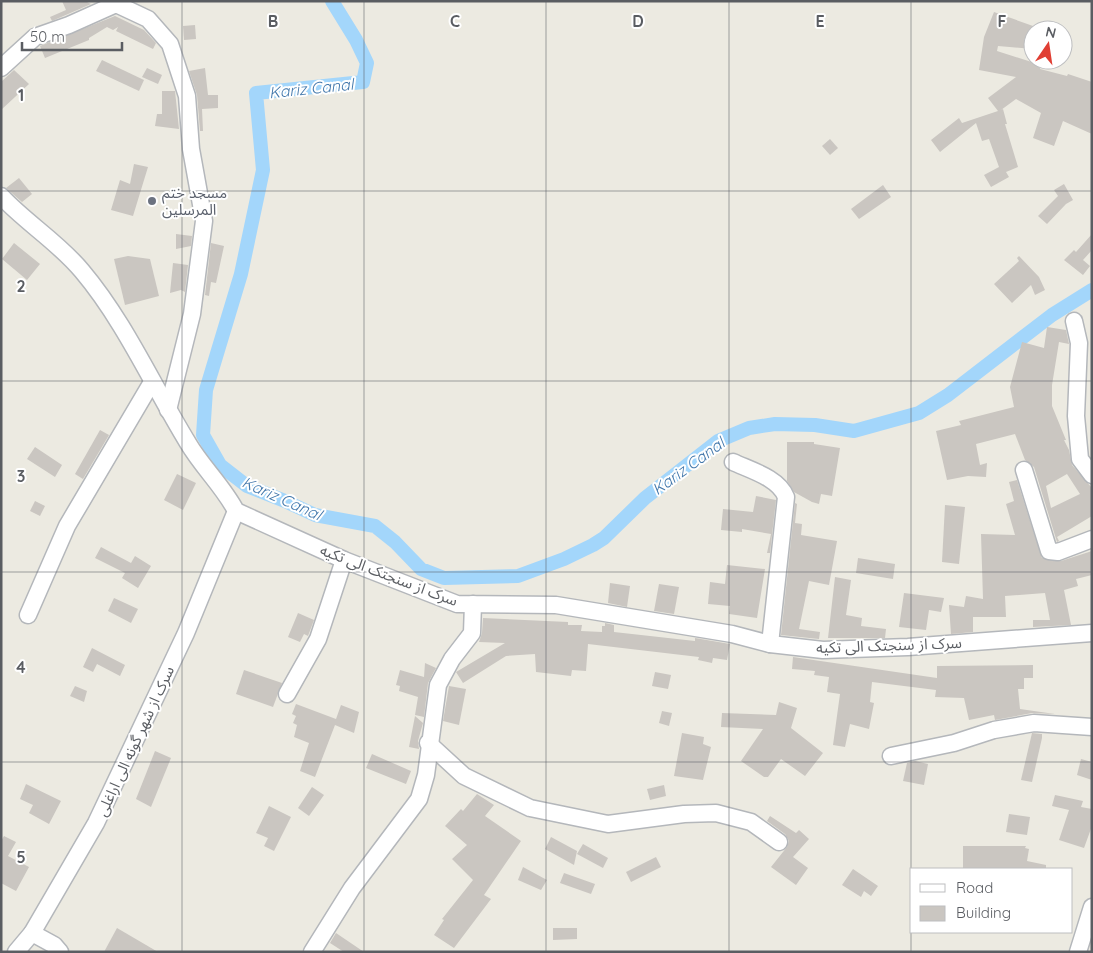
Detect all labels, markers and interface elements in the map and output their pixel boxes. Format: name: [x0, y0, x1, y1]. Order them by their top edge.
text: B: [268, 11, 278, 31]
text: C: [450, 11, 460, 31]
text: D: [632, 11, 644, 31]
text: E: [815, 11, 825, 31]
text: F: [998, 11, 1007, 31]
scale bar: [22, 20, 122, 52]
north arrow: [1023, 20, 1073, 70]
text: N: [1044, 22, 1058, 42]
text: 50 m: [30, 27, 65, 46]
water label: Kariz Canal: [268, 73, 357, 102]
text: 1: [18, 85, 24, 105]
place label: مسجد ختم المرسلین: [162, 183, 227, 219]
marker: مسجد ختم المرسلین: [146, 195, 158, 207]
text: 2: [16, 276, 26, 296]
water label: Kariz Canal: [648, 432, 730, 499]
text: 3: [17, 466, 25, 486]
water label: Kariz Canal: [239, 472, 327, 525]
street label: سرک از سنجتک الی تکیه: [317, 540, 461, 610]
street label: سرک از سنجتک الی تکیه: [816, 633, 962, 657]
text: 4: [16, 657, 26, 677]
street label: سرک از شهر گونه الی اراغلی: [92, 663, 178, 819]
text: 5: [16, 847, 26, 867]
legend: [910, 868, 1073, 933]
text: Road: [956, 878, 993, 897]
text: Building: [956, 903, 1011, 922]

